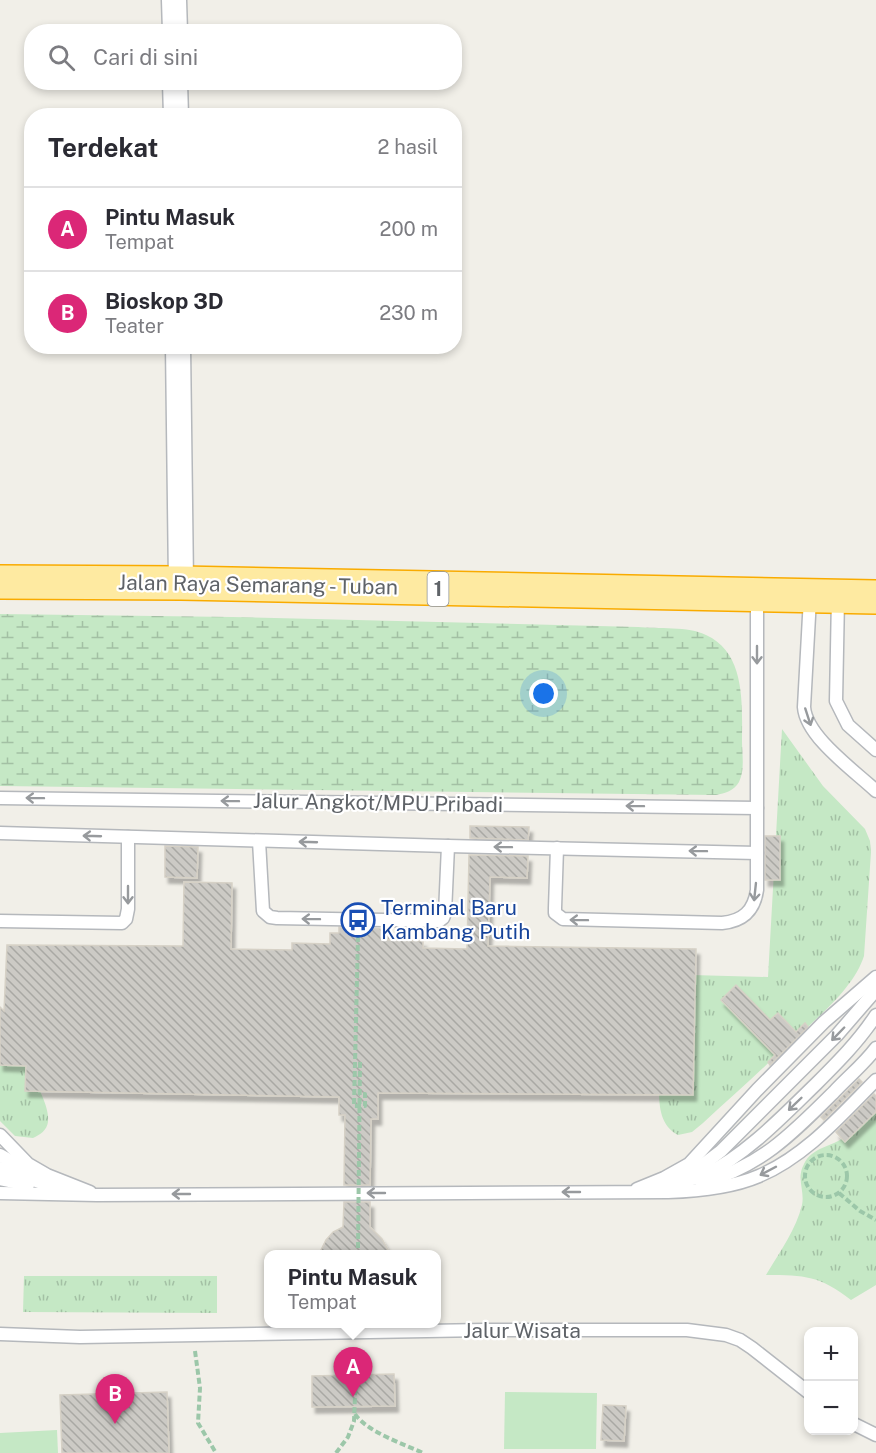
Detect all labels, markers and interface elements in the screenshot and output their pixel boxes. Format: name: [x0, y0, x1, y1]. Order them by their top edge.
search box: [24, 24, 462, 90]
icon: search: [45, 41, 78, 74]
text: Cari di sini: [93, 44, 198, 70]
text: Terdekat: [48, 132, 158, 163]
text: 2 hasil: [378, 135, 438, 159]
text: Pintu Masuk: [105, 204, 235, 230]
text: A: [60, 217, 75, 241]
text: 200 m: [380, 217, 438, 241]
text: Tempat: [105, 230, 174, 254]
text: Bioskop 3D: [105, 288, 224, 314]
text: B: [61, 301, 74, 325]
text: 230 m: [379, 301, 438, 325]
text: Teater: [105, 314, 164, 338]
street label: Jalan Raya Semarang - Tuban: [118, 570, 398, 599]
road number: 1: [428, 572, 448, 606]
one-way arrow: [751, 644, 763, 664]
your location: [529, 679, 558, 708]
one-way arrow: [803, 707, 814, 726]
street label: Jalur Angkot/MPU Pribadi: [253, 788, 503, 817]
one-way arrow: [26, 793, 46, 804]
one-way arrow: [221, 795, 241, 807]
one-way arrow: [626, 800, 646, 812]
one-way arrow: [83, 830, 103, 842]
one-way arrow: [299, 837, 319, 848]
one-way arrow: [494, 841, 514, 853]
one-way arrow: [689, 846, 709, 857]
one-way arrow: [750, 881, 761, 901]
one-way arrow: [122, 885, 134, 905]
place label: Terminal Baru Kambang Putih: [381, 895, 530, 944]
bus stop icon: Terminal Baru Kambang Putih: [340, 902, 376, 938]
one-way arrow: [302, 913, 322, 925]
one-way arrow: [569, 914, 589, 925]
one-way arrow: [831, 1027, 845, 1042]
one-way arrow: [787, 1097, 802, 1112]
one-way arrow: [759, 1166, 777, 1177]
one-way arrow: [561, 1186, 581, 1198]
one-way arrow: [366, 1187, 386, 1199]
one-way arrow: [171, 1189, 191, 1200]
popup: [264, 1250, 441, 1328]
text: Pintu Masuk: [287, 1264, 418, 1290]
text: Tempat: [287, 1290, 357, 1314]
street label: Jalur Wisata: [463, 1318, 581, 1343]
map controls: [804, 1327, 858, 1435]
button: +: [804, 1327, 858, 1381]
pin: A: [334, 1348, 372, 1397]
pin: B: [96, 1374, 134, 1424]
button: −: [804, 1381, 858, 1435]

